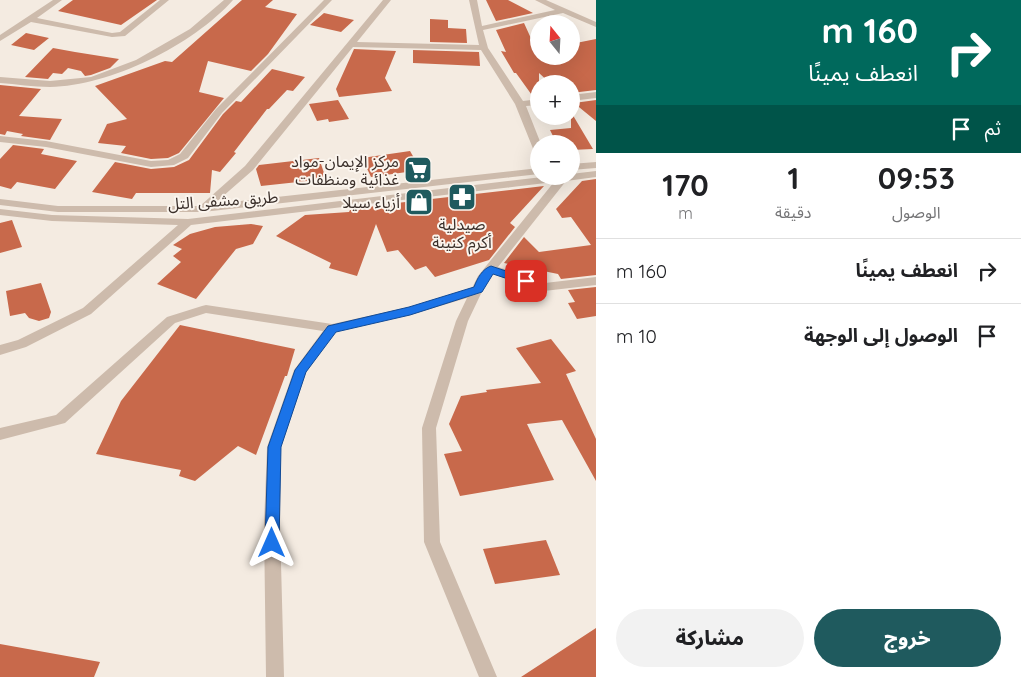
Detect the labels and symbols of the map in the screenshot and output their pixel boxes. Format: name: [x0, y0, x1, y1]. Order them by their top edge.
north arrow: [530, 15, 580, 65]
place label: مركز الإيمان-مواد غذائية ومنظفات: [291, 151, 399, 189]
supermarket icon: مركز الإيمان-مواد غذائية ومنظفات: [403, 155, 433, 185]
pharmacy icon: صيدلية أكرم كنينة: [447, 182, 477, 212]
street label: طريق مشفى التل: [167, 186, 279, 215]
shop icon: أزياء سيلا: [404, 187, 434, 217]
place label: أزياء سيلا: [342, 192, 400, 212]
place label: صيدلية أكرم كنينة: [432, 214, 492, 255]
pin: [505, 260, 547, 302]
position arrow: [245, 516, 297, 568]

